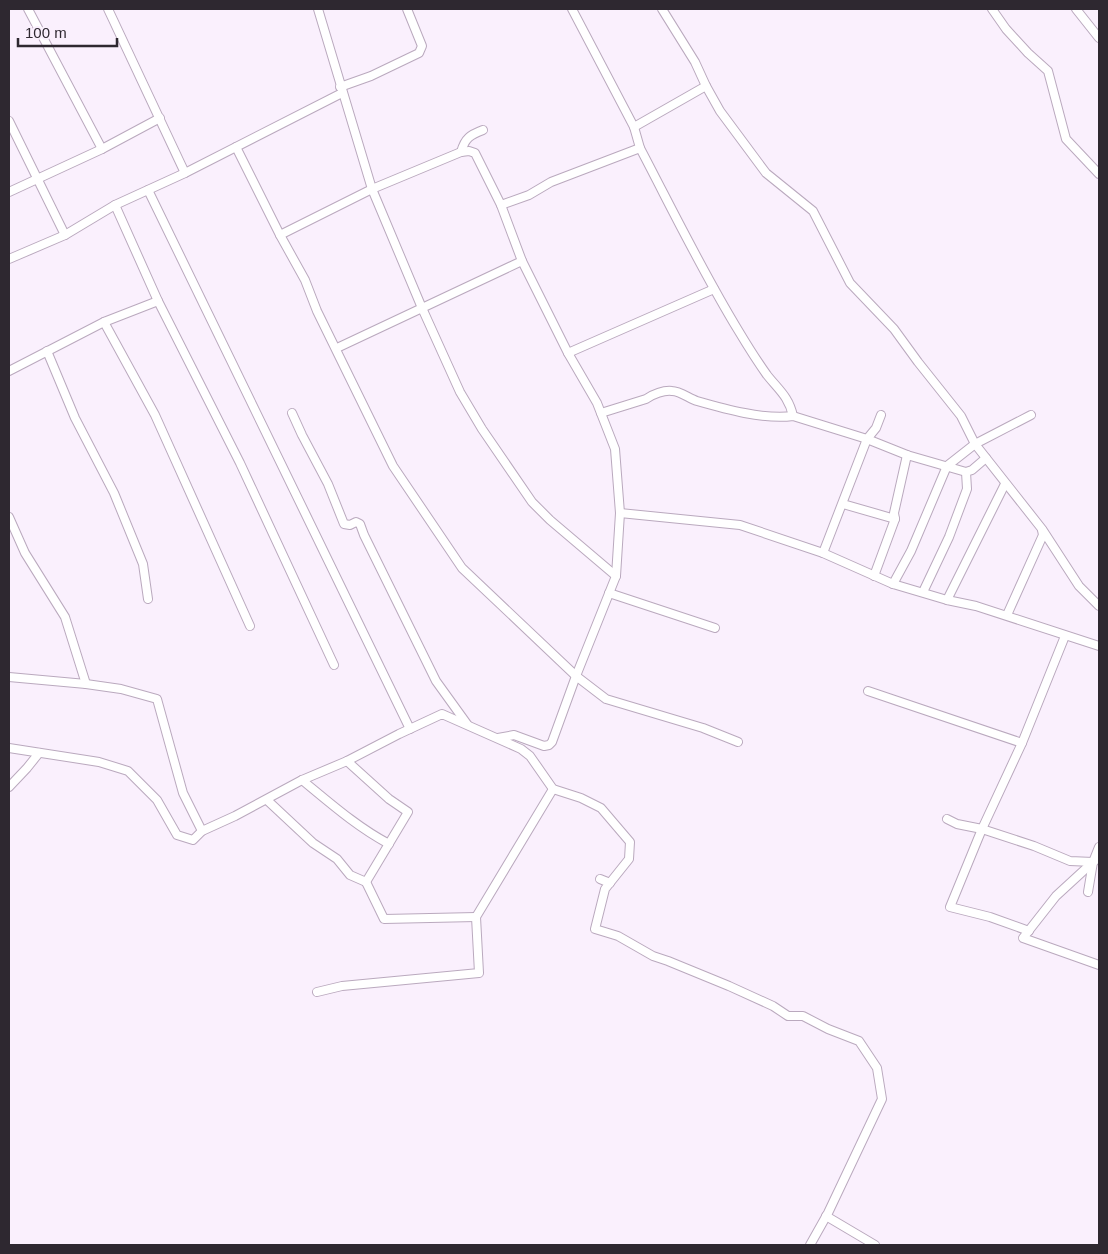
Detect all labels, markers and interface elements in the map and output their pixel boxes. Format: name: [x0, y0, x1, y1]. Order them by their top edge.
scale bar: [18, 15, 116, 47]
text: 100 m: [25, 24, 67, 41]

